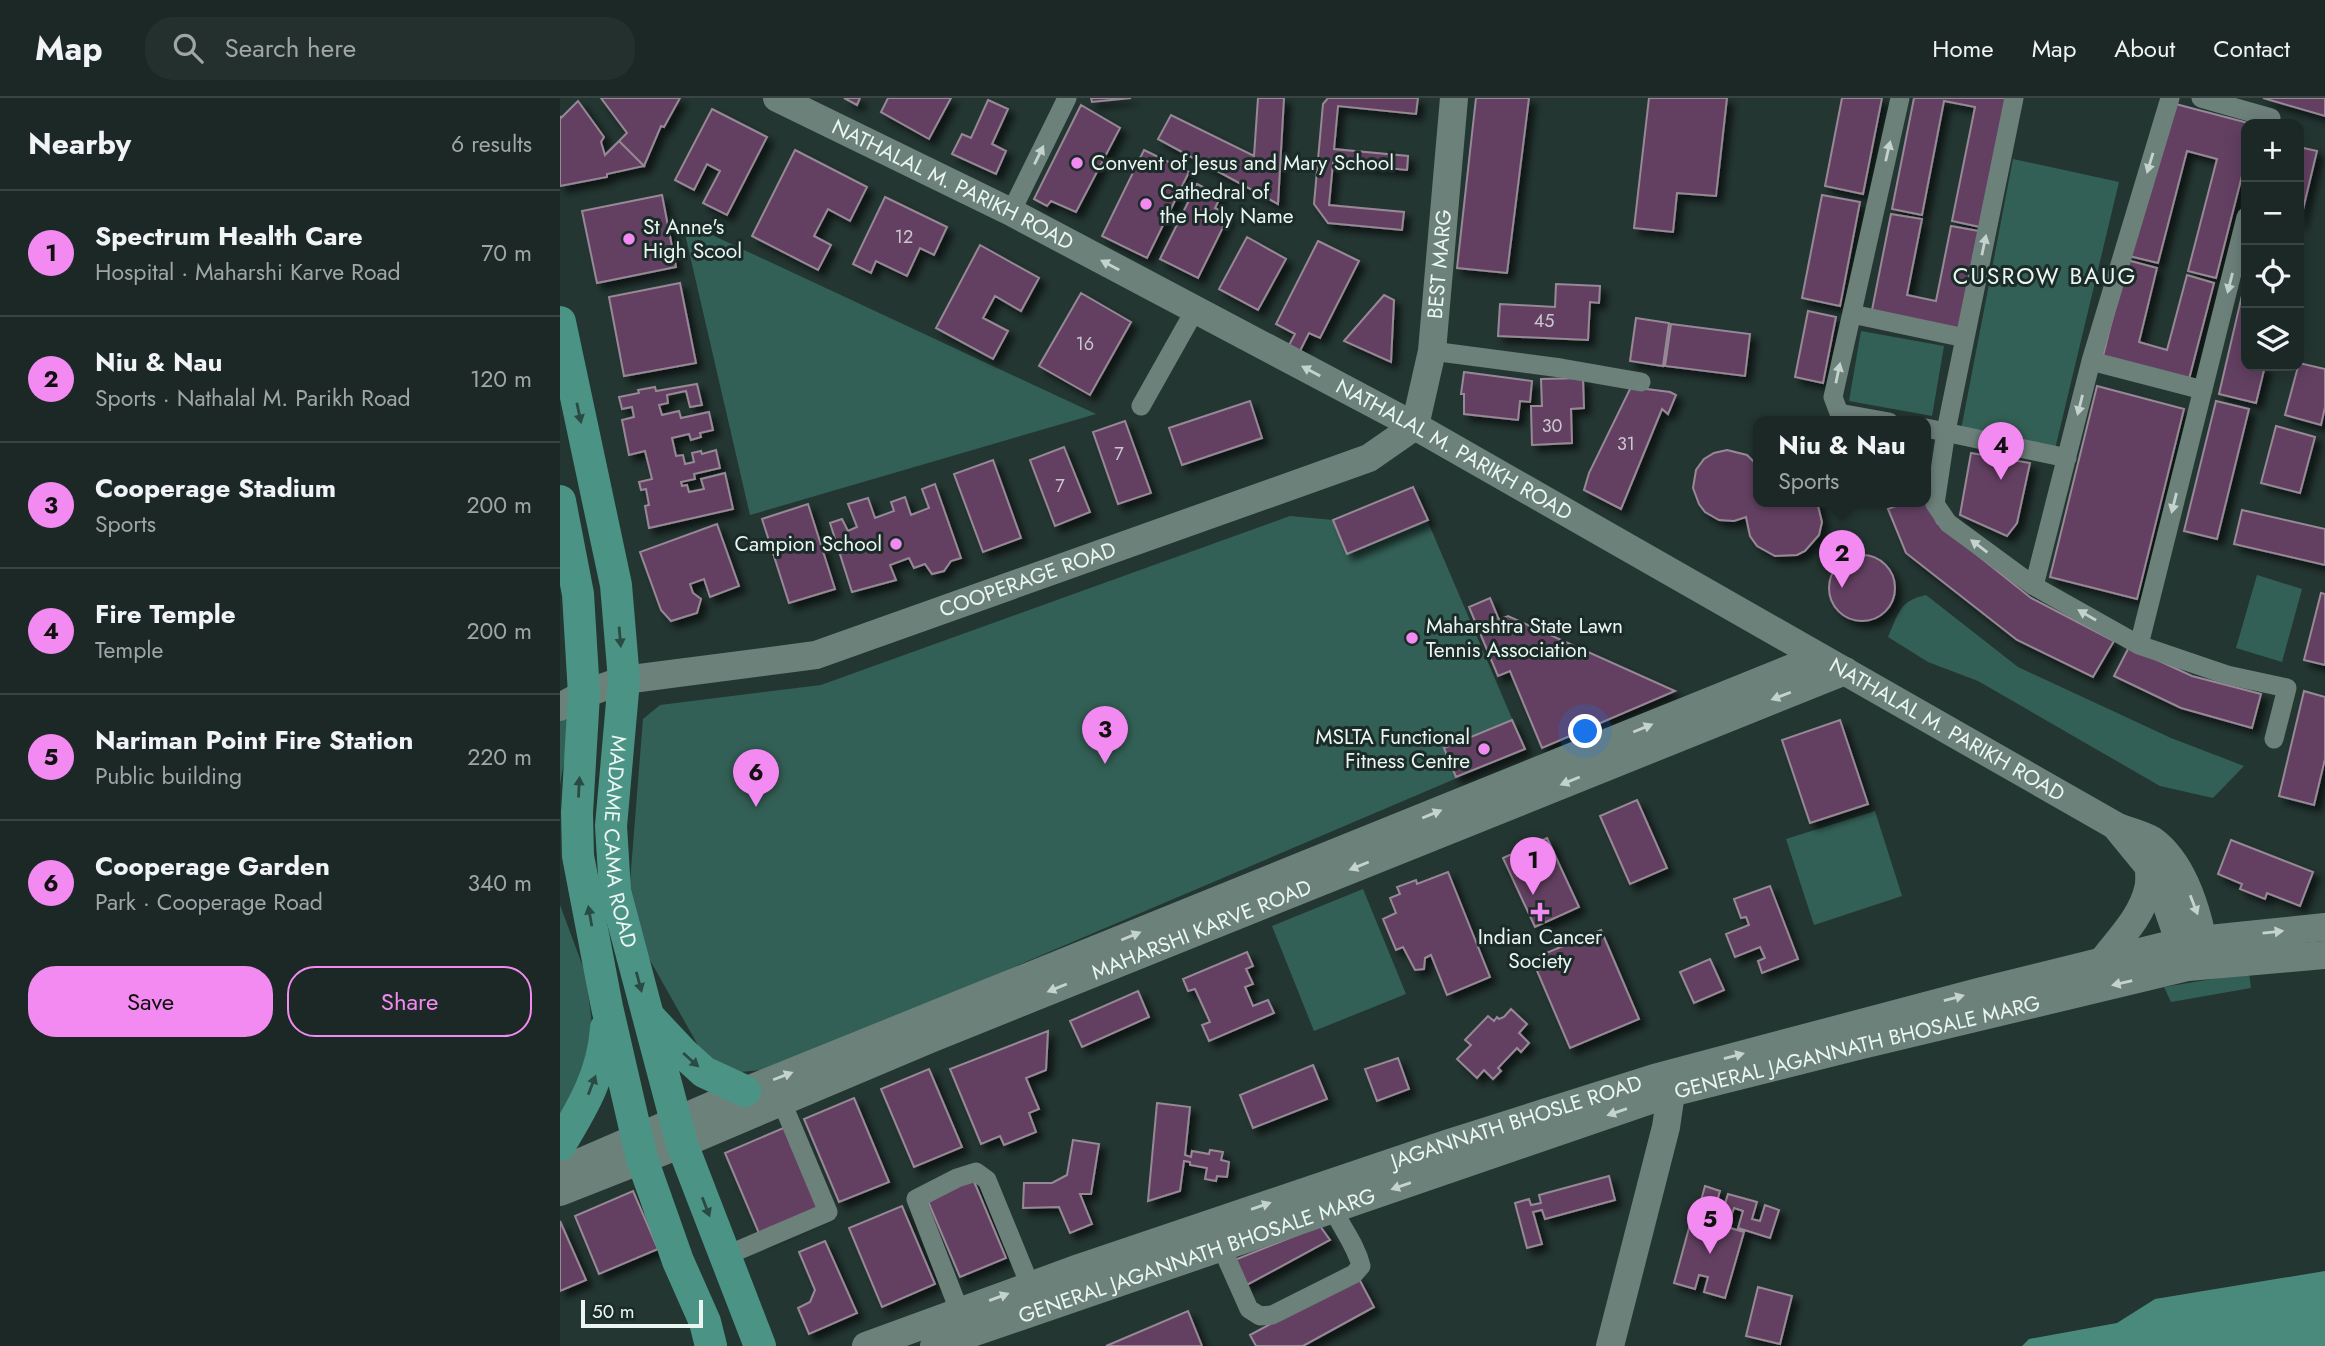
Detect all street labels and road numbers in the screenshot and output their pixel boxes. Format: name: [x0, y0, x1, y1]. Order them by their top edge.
street label: NATHALAL M. PARIKH ROAD: [827, 112, 1079, 258]
street label: BEST MARG: [1420, 208, 1459, 320]
street label: NATHALAL M. PARIKH ROAD: [1330, 372, 1578, 528]
street label: COOPERAGE ROAD: [935, 534, 1120, 625]
street label: NATHALAL M. PARIKH ROAD: [1824, 650, 2070, 809]
street label: MADAME CAMA ROAD: [596, 734, 644, 951]
street label: MAHARSHI KARVE ROAD: [1087, 872, 1316, 988]
street label: GENERAL JAGANNATH BHOSALE MARG: [1671, 988, 2043, 1107]
street label: JAGANNATH BHOSLE ROAD: [1384, 1068, 1646, 1177]
street label: GENERAL JAGANNATH BHOSALE MARG: [1014, 1181, 1380, 1331]

